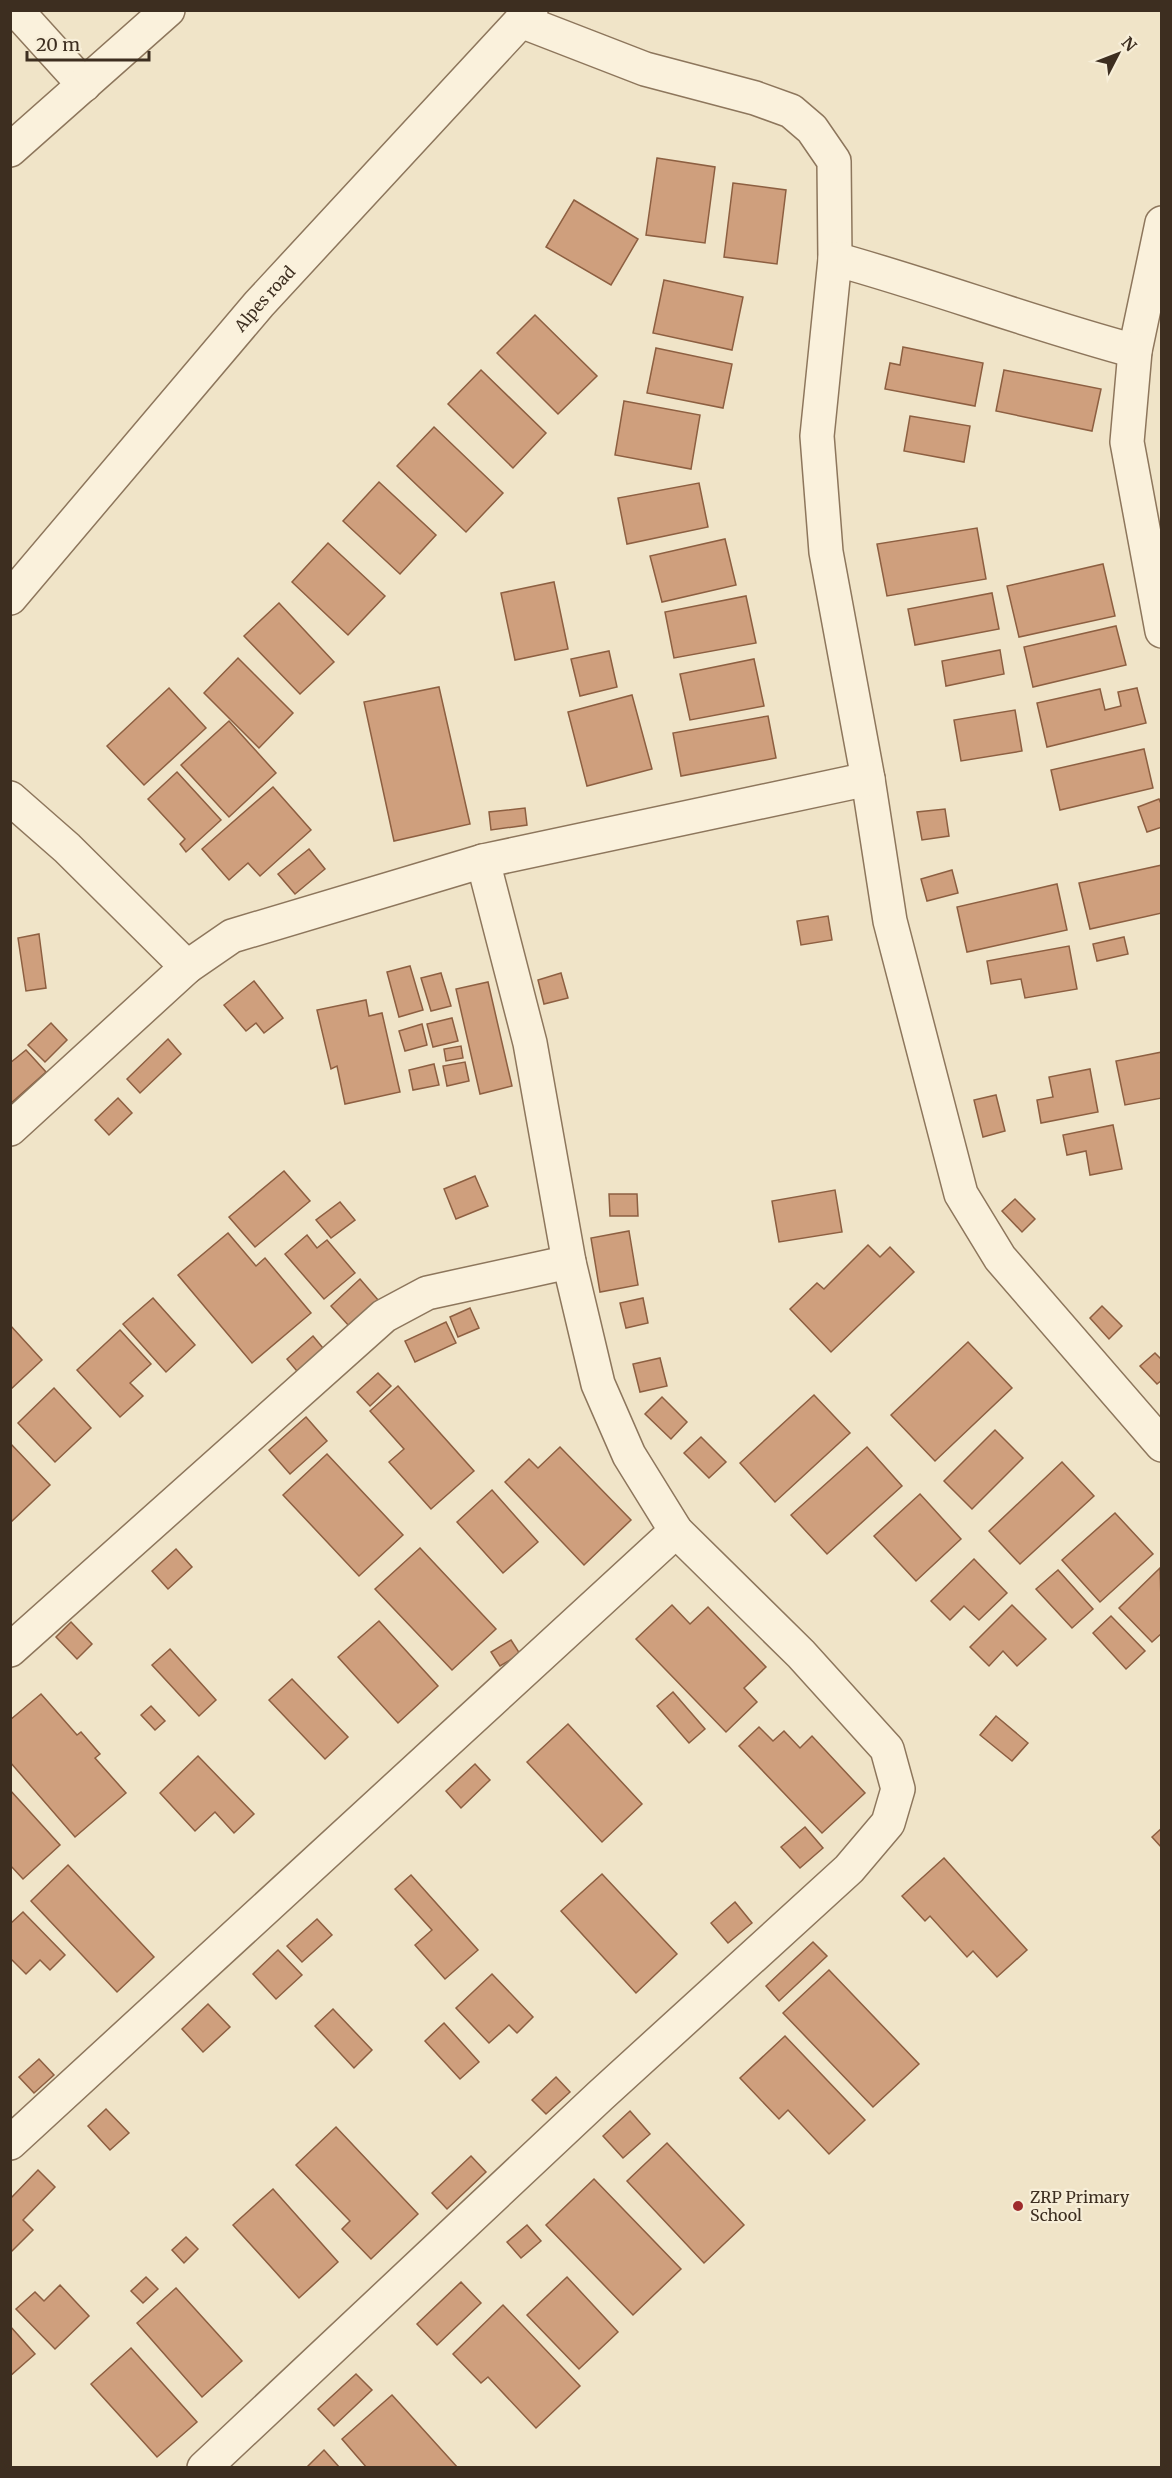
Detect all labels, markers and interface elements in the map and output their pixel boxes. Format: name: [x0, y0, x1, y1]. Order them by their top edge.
scale bar: [27, 24, 148, 62]
north arrow: [1088, 24, 1148, 84]
text: 20 m: [36, 33, 80, 56]
text: N: [1117, 33, 1141, 56]
street label: Alpes road: [229, 261, 299, 336]
place label: ZRP Primary School: [1030, 2187, 1130, 2225]
marker: ZRP Primary School: [1011, 2199, 1025, 2213]

